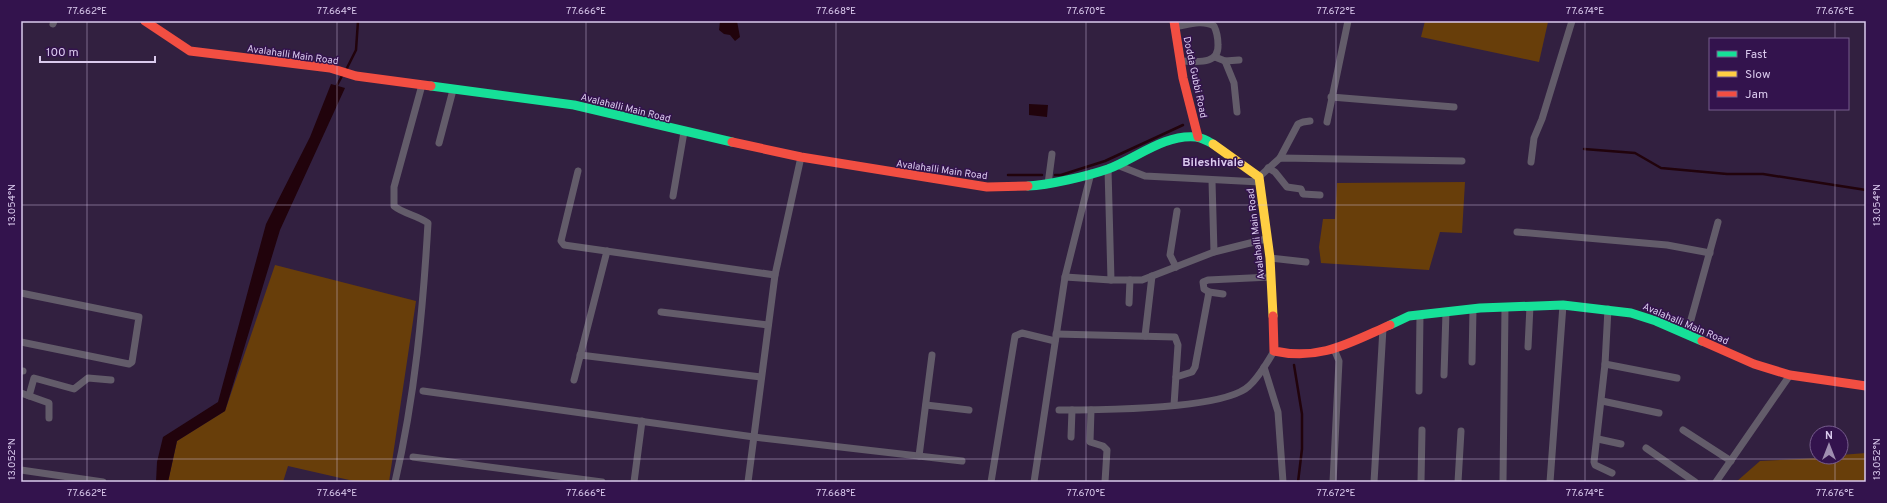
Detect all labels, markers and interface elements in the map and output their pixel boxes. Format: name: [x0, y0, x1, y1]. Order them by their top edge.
text: 77.662°E: [67, 5, 107, 18]
text: 77.664°E: [317, 5, 357, 18]
text: 77.666°E: [566, 5, 606, 18]
text: 77.668°E: [816, 5, 856, 18]
text: 77.670°E: [1066, 5, 1106, 18]
text: 77.672°E: [1316, 5, 1356, 18]
text: 77.674°E: [1566, 5, 1604, 18]
text: 77.676°E: [1816, 5, 1854, 18]
street label: Dodda Gubbi Road: [1180, 35, 1210, 119]
scale bar: [40, 38, 155, 64]
legend: [1709, 38, 1849, 110]
street label: Avalahalli Main Road: [246, 43, 339, 68]
text: 100 m: [46, 45, 79, 61]
text: Fast: [1745, 47, 1767, 63]
text: Slow: [1745, 67, 1771, 83]
text: Jam: [1745, 87, 1768, 103]
street label: Avalahalli Main Road: [579, 91, 672, 126]
district label: Bileshivale: [1182, 155, 1244, 171]
street label: Avalahalli Main Road: [895, 158, 988, 183]
text: 13.054°N: [6, 184, 19, 226]
text: 13.054°N: [1871, 184, 1884, 226]
street label: Avalahalli Main Road: [1244, 187, 1269, 280]
street label: Avalahalli Main Road: [1640, 300, 1730, 348]
north arrow: [1809, 425, 1849, 465]
text: N: [1825, 429, 1833, 443]
text: 13.052°N: [6, 438, 19, 480]
text: 13.052°N: [1871, 438, 1884, 480]
text: 77.662°E: [67, 487, 107, 500]
text: 77.664°E: [317, 487, 357, 500]
text: 77.666°E: [566, 487, 606, 500]
text: 77.668°E: [816, 487, 856, 500]
text: 77.670°E: [1066, 487, 1106, 500]
text: 77.672°E: [1316, 487, 1356, 500]
text: 77.674°E: [1566, 487, 1604, 500]
text: 77.676°E: [1816, 487, 1854, 500]

